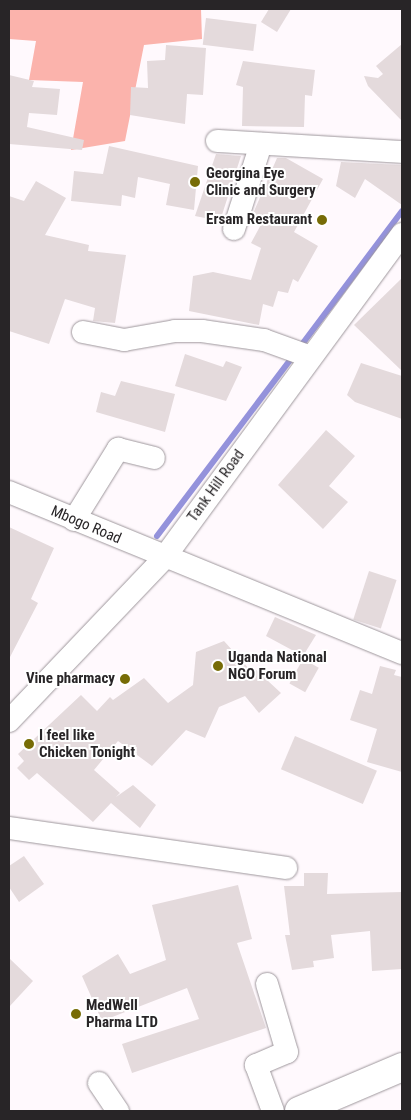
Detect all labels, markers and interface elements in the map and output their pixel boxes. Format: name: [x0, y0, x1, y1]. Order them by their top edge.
place label: Georgina Eye Clinic and Surgery: [206, 164, 316, 199]
marker: Georgina Eye Clinic and Surgery: [188, 175, 202, 189]
place label: Ersam Restaurant: [206, 211, 312, 229]
marker: Ersam Restaurant: [316, 214, 328, 226]
street label: Tank Hill Road: [184, 446, 248, 526]
street label: Mbogo Road: [48, 502, 124, 548]
place label: Uganda National NGO Forum: [228, 648, 327, 683]
marker: Uganda National NGO Forum: [212, 660, 224, 672]
place label: Vine pharmacy: [26, 670, 115, 688]
marker: Vine pharmacy: [119, 673, 131, 685]
place label: I feel like Chicken Tonight: [39, 726, 135, 761]
marker: I feel like Chicken Tonight: [23, 738, 35, 750]
place label: MedWell Pharma LTD: [86, 996, 158, 1031]
marker: MedWell Pharma LTD: [70, 1008, 82, 1020]

